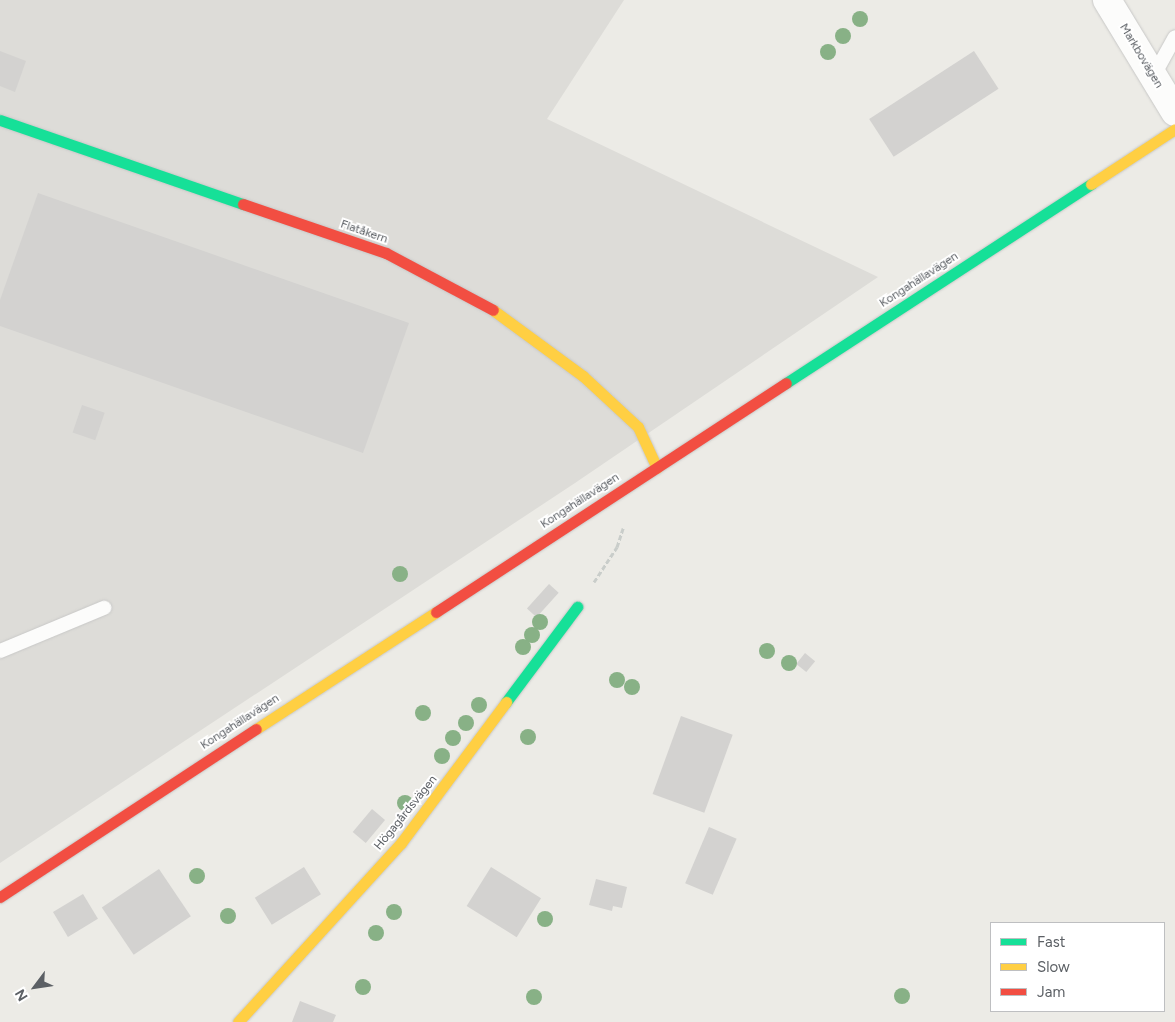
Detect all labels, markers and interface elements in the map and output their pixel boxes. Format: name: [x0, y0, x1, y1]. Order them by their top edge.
street label: Markbovägen: [1116, 21, 1166, 91]
street label: Flatåkern: [339, 217, 389, 247]
street label: Kongahällavägen: [877, 249, 961, 311]
street label: Kongahällavägen: [538, 470, 622, 532]
street label: Kongahällavägen: [198, 691, 282, 753]
street label: Högagårdsvägen: [372, 773, 440, 853]
legend: [990, 922, 1165, 1012]
text: Fast: [1037, 933, 1065, 951]
text: Slow: [1037, 958, 1070, 976]
north arrow: [10, 962, 60, 1012]
text: Jam: [1037, 983, 1065, 1001]
text: N: [12, 986, 32, 1004]

